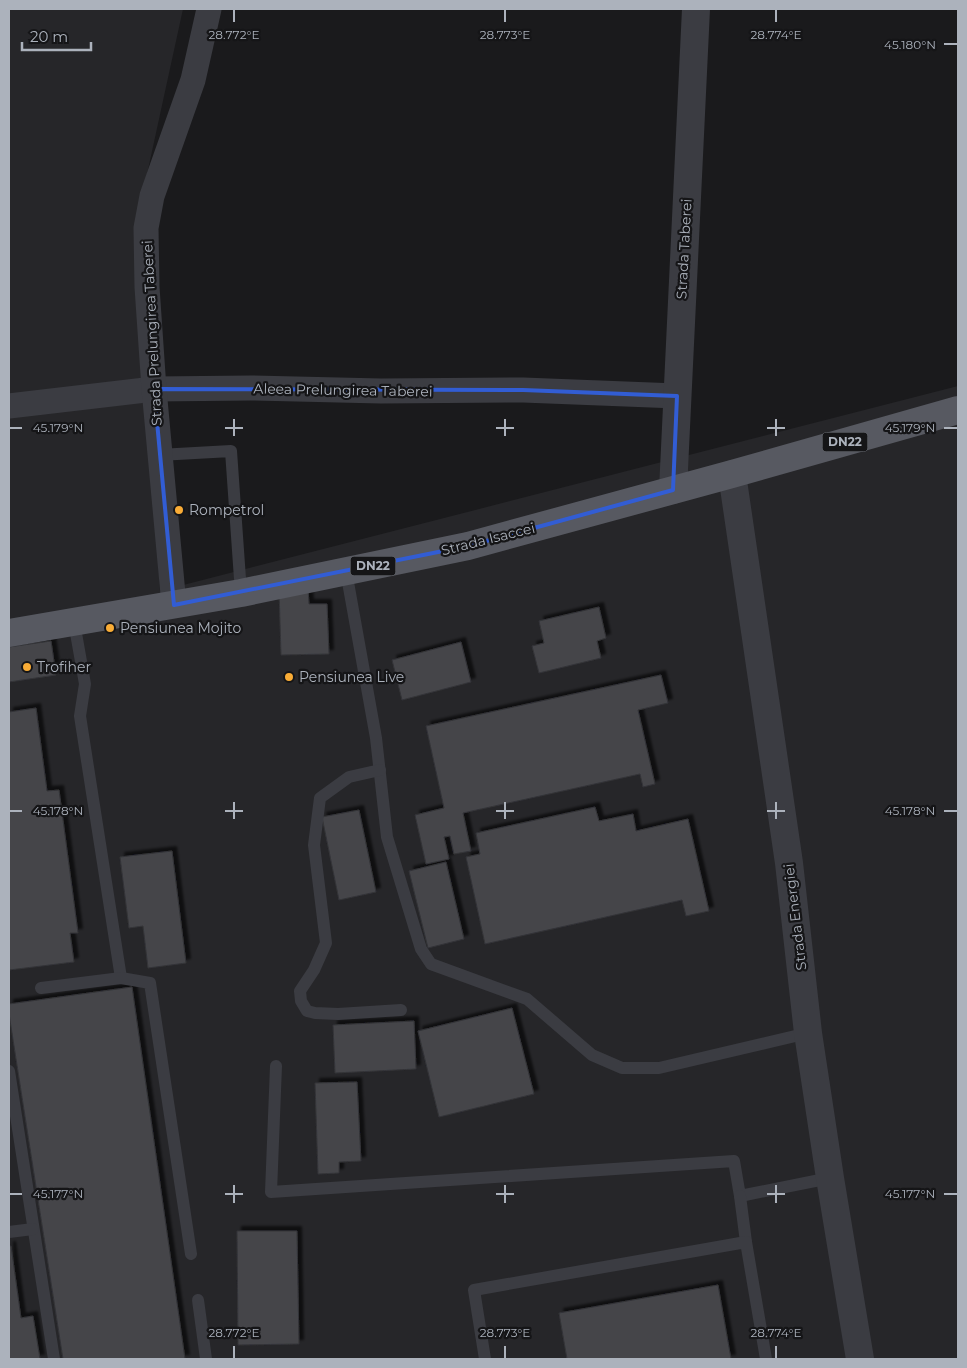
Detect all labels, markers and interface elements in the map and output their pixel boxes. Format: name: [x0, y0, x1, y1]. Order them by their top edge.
scale bar: [22, 20, 91, 52]
text: 20 m: [30, 27, 68, 46]
text: 28.772°E: [209, 27, 260, 42]
text: 28.773°E: [480, 27, 530, 42]
text: 28.774°E: [751, 27, 801, 42]
text: 45.180°N: [884, 37, 936, 52]
street label: Strada Taberei: [672, 198, 696, 300]
street label: Strada Prelungirea Taberei: [138, 240, 166, 426]
street label: Aleea Prelungirea Taberei: [253, 379, 433, 401]
text: 45.179°N: [33, 420, 83, 435]
text: 45.179°N: [885, 420, 935, 435]
road number: DN22: [822, 432, 868, 452]
place label: Rompetrol: [189, 501, 264, 519]
marker: Rompetrol: [173, 504, 185, 516]
street label: Strada Isaccei: [439, 519, 537, 559]
road number: DN22: [350, 556, 396, 576]
place label: Pensiunea Mojito: [120, 619, 241, 637]
marker: Pensiunea Mojito: [104, 622, 116, 634]
place label: Trofiher: [37, 658, 92, 676]
marker: Trofiher: [21, 661, 33, 673]
place label: Pensiunea Live: [299, 668, 404, 686]
marker: Pensiunea Live: [283, 671, 295, 683]
text: 45.178°N: [33, 803, 83, 818]
text: 45.178°N: [885, 803, 935, 818]
street label: Strada Energiei: [780, 863, 810, 971]
text: 45.177°N: [33, 1186, 83, 1201]
text: 45.177°N: [885, 1186, 935, 1201]
text: 28.772°E: [209, 1325, 260, 1340]
text: 28.773°E: [480, 1325, 530, 1340]
text: 28.774°E: [751, 1325, 801, 1340]

